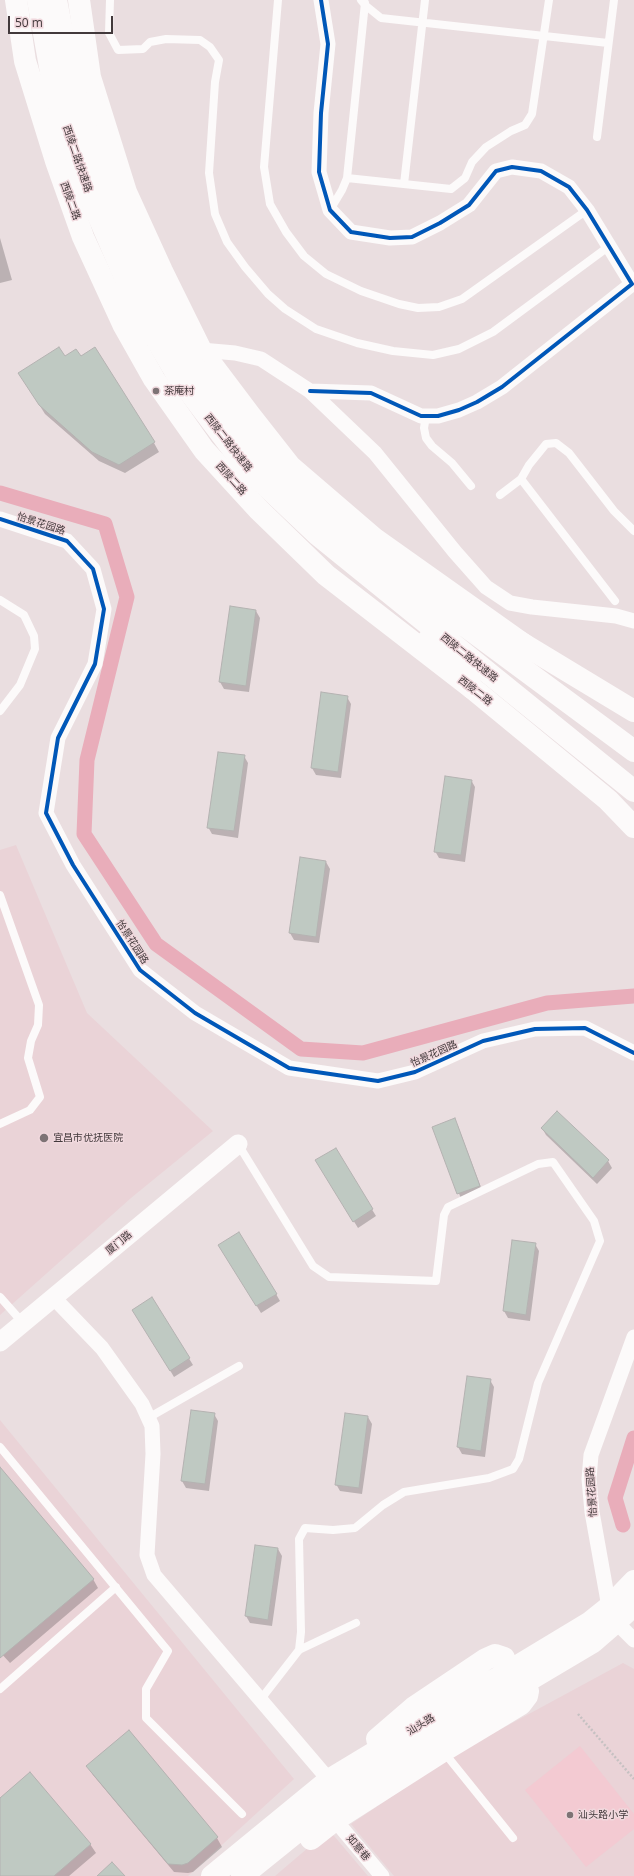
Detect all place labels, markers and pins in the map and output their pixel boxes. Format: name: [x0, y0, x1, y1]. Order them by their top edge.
place label: 茶庵村: [164, 385, 194, 397]
marker: 茶庵村: [151, 386, 161, 396]
marker: 宜昌市优抚医院: [38, 1132, 50, 1144]
place label: 宜昌市优抚医院: [53, 1132, 123, 1144]
place label: 汕头路小学: [578, 1809, 628, 1821]
marker: 汕头路小学: [565, 1810, 575, 1820]

